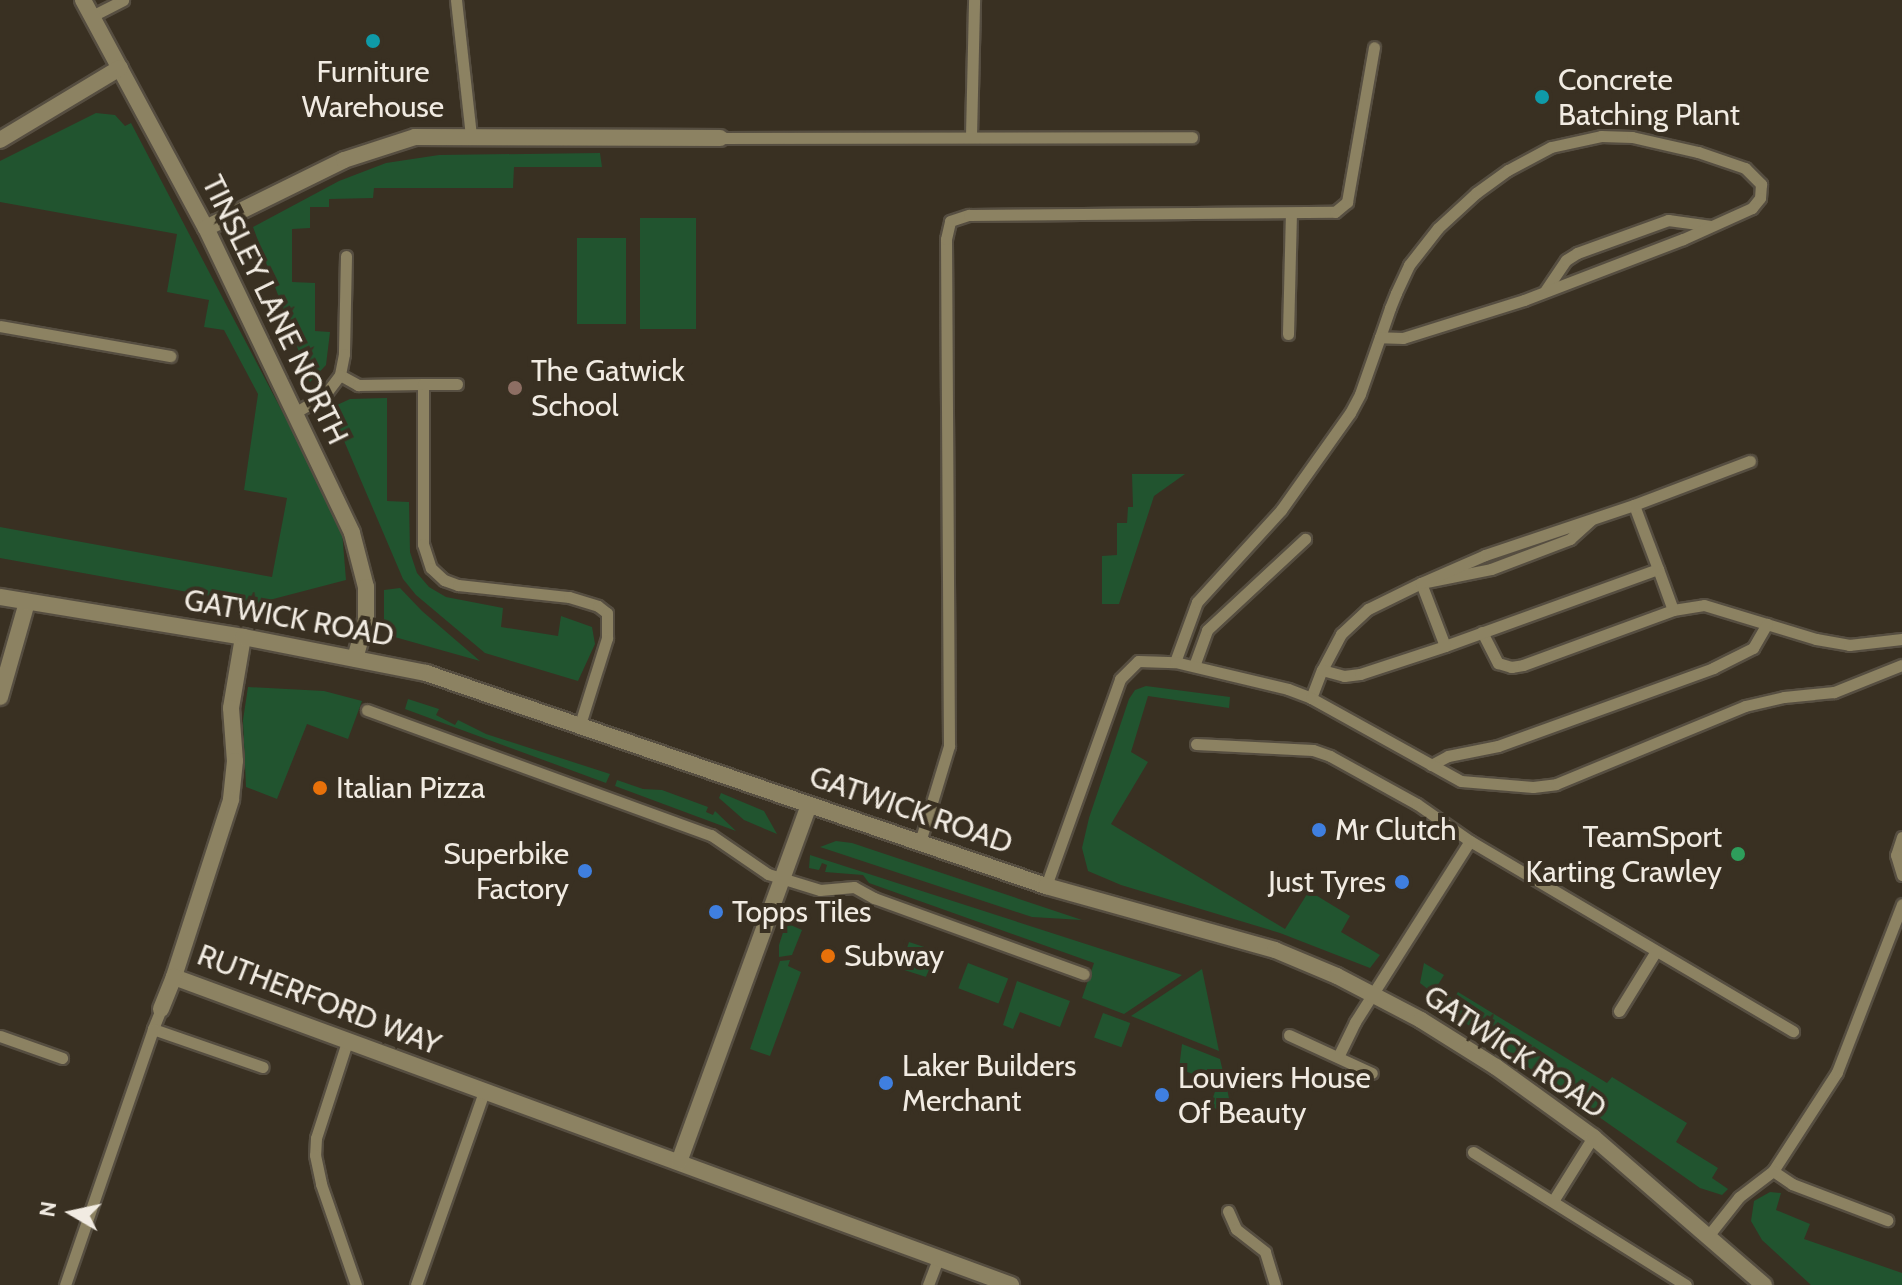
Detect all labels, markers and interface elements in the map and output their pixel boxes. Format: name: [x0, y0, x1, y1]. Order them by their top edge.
marker: Furniture Warehouse: [364, 32, 382, 50]
place label: Furniture Warehouse: [302, 54, 444, 124]
place label: Concrete Batching Plant: [1558, 62, 1740, 132]
marker: Concrete Batching Plant: [1533, 88, 1551, 106]
street label: TINSLEY LANE NORTH: [194, 170, 356, 450]
place label: The Gatwick School: [531, 353, 685, 424]
marker: The Gatwick School: [506, 379, 524, 397]
street label: GATWICK ROAD: [181, 582, 397, 654]
street label: GATWICK ROAD: [805, 758, 1017, 862]
place label: Italian Pizza: [336, 770, 485, 806]
marker: Italian Pizza: [311, 779, 329, 797]
place label: Mr Clutch: [1335, 812, 1456, 848]
place label: TeamSport Karting Crawley: [1526, 819, 1722, 890]
marker: Mr Clutch: [1310, 821, 1328, 839]
place label: Superbike Factory: [443, 836, 569, 906]
marker: TeamSport Karting Crawley: [1729, 845, 1747, 863]
marker: Superbike Factory: [576, 862, 594, 880]
place label: Just Tyres: [1268, 864, 1386, 900]
marker: Just Tyres: [1393, 873, 1411, 891]
place label: Topps Tiles: [732, 894, 871, 930]
marker: Topps Tiles: [707, 903, 725, 921]
street label: RUTHERFORD WAY: [192, 937, 446, 1063]
place label: Subway: [844, 938, 944, 974]
marker: Subway: [819, 947, 837, 965]
street label: GATWICK ROAD: [1417, 978, 1613, 1126]
place label: Laker Builders Merchant: [902, 1048, 1076, 1118]
place label: Louviers House Of Beauty: [1178, 1060, 1371, 1130]
marker: Laker Builders Merchant: [877, 1074, 895, 1092]
marker: Louviers House Of Beauty: [1153, 1086, 1171, 1104]
north arrow: [32, 1173, 112, 1253]
text: N: [33, 1199, 62, 1219]

